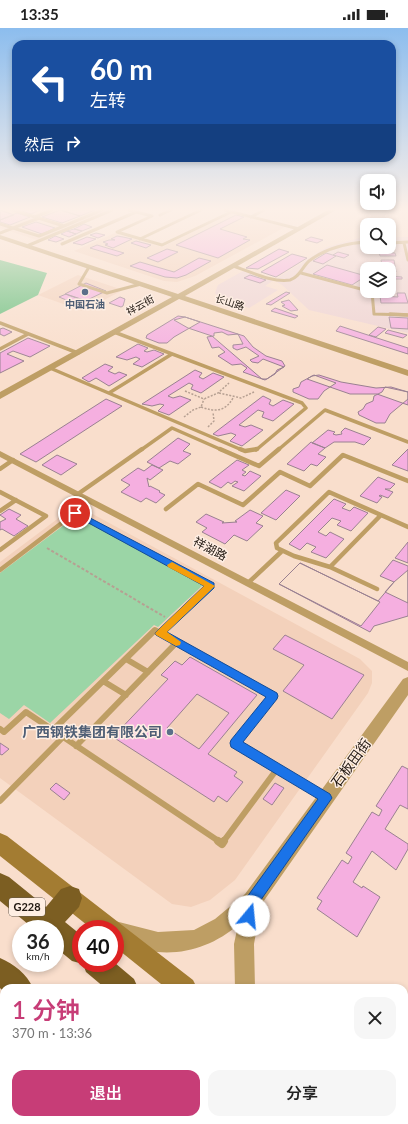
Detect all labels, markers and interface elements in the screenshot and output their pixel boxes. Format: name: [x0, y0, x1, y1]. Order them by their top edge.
text: 13:35: [20, 5, 59, 23]
text: 60 m: [90, 52, 153, 86]
icon: left: [24, 56, 76, 108]
text: 左转: [90, 89, 126, 111]
icon: right: [62, 132, 84, 154]
text: 然后: [24, 135, 54, 153]
map controls: [360, 174, 396, 298]
button: sound: [360, 174, 396, 210]
button: search: [360, 218, 396, 254]
button: layers: [360, 262, 396, 298]
marker: 中国石油: [80, 287, 90, 297]
street label: 祥云街: [124, 292, 156, 318]
street label: 长山路: [214, 292, 246, 312]
place label: 中国石油: [65, 298, 105, 310]
pin: [58, 496, 92, 530]
icon: arrive: [64, 502, 86, 524]
street label: 祥湖路: [191, 533, 230, 564]
place label: 广西钢铁集团有限公司: [22, 723, 162, 740]
marker: 广西钢铁集团有限公司: [165, 727, 175, 737]
street label: 石板田街: [327, 735, 374, 790]
position arrow: [228, 895, 270, 937]
road number: G228: [9, 898, 45, 916]
speed limit sign: 40: [72, 920, 124, 972]
text: 36: [26, 929, 50, 953]
text: km/h: [26, 950, 50, 962]
text: 1 分钟: [12, 995, 80, 1024]
button: close: [354, 997, 396, 1039]
text: 370 m · 13:36: [12, 1025, 92, 1041]
button: 退出: [12, 1070, 200, 1116]
button: 分享: [208, 1070, 396, 1116]

